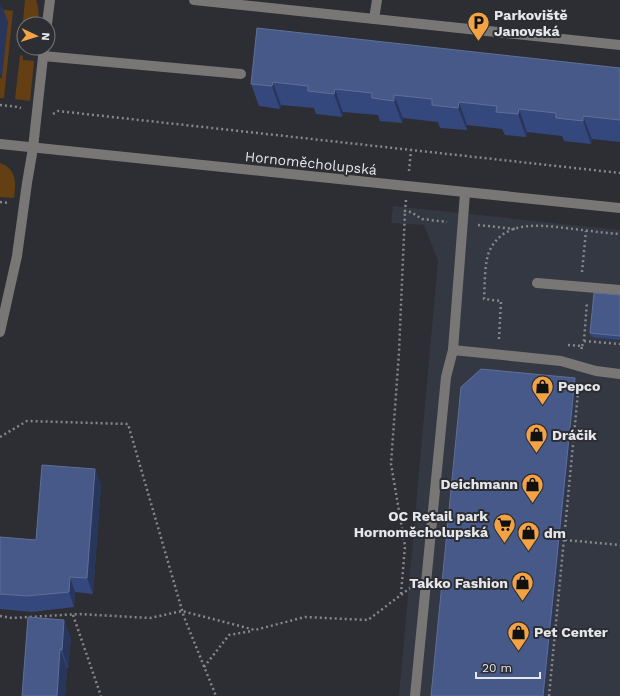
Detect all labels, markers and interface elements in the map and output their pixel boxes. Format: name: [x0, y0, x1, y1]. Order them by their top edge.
place label: Parkoviště Janovská: [494, 7, 568, 39]
parking icon: Parkoviště Janovská: [466, 10, 492, 43]
north arrow: [16, 16, 56, 56]
text: N: [39, 32, 52, 41]
street label: Hornoměcholupská: [244, 148, 378, 178]
shop icon: Pepco: [529, 373, 555, 406]
place label: Pepco: [558, 378, 600, 394]
shop icon: Dráčik: [524, 422, 550, 455]
place label: Dráčik: [552, 427, 597, 443]
shop icon: Deichmann: [520, 471, 546, 504]
place label: Deichmann: [441, 476, 518, 492]
place label: OC Retail park Hornoměcholupská: [354, 508, 489, 540]
supermarket icon: OC Retail park Hornoměcholupská: [491, 511, 517, 544]
shop icon: dm: [515, 520, 541, 553]
place label: dm: [544, 525, 566, 541]
shop icon: Takko Fashion: [510, 570, 536, 603]
place label: Takko Fashion: [409, 575, 508, 591]
shop icon: Pet Center: [505, 619, 531, 652]
place label: Pet Center: [534, 624, 608, 640]
scale bar: [476, 654, 540, 680]
text: 20 m: [482, 661, 512, 675]

